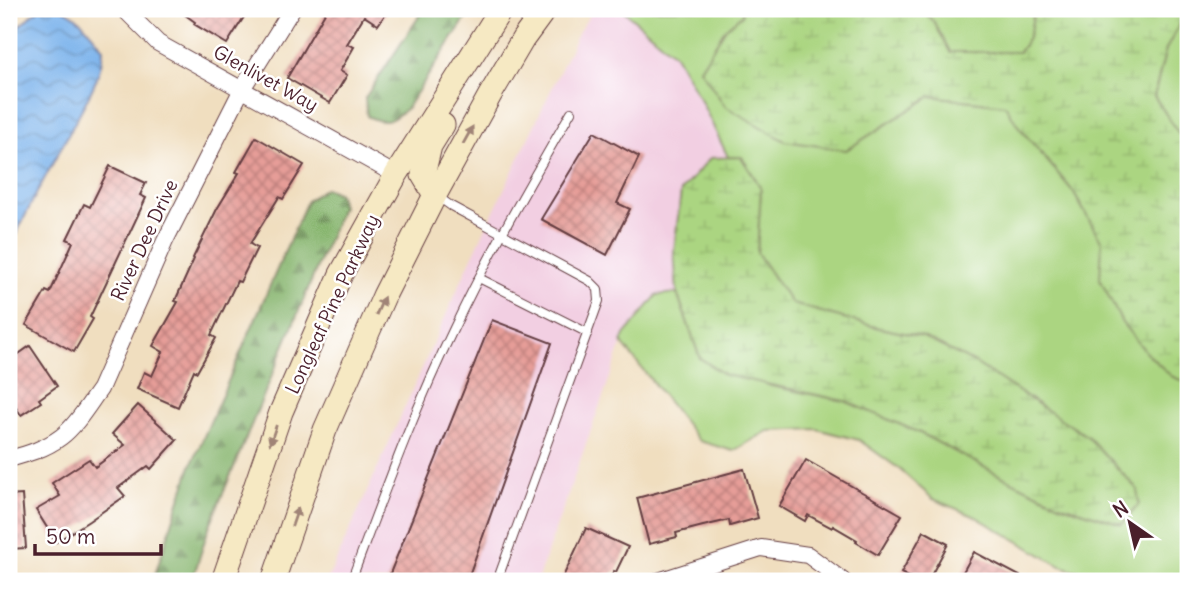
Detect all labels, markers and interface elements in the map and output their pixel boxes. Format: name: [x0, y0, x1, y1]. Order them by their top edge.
street label: Glenlivet Way: [209, 39, 323, 117]
one-way arrow: [462, 125, 474, 145]
street label: River Dee Drive: [105, 175, 183, 305]
street label: Longleaf Pine Parkway: [280, 210, 384, 398]
one-way arrow: [374, 296, 386, 316]
one-way arrow: [267, 425, 278, 446]
north arrow: [1096, 489, 1166, 558]
text: N: [1108, 495, 1133, 523]
one-way arrow: [290, 506, 301, 527]
scale bar: [35, 513, 161, 557]
text: 50 m: [46, 523, 95, 550]

